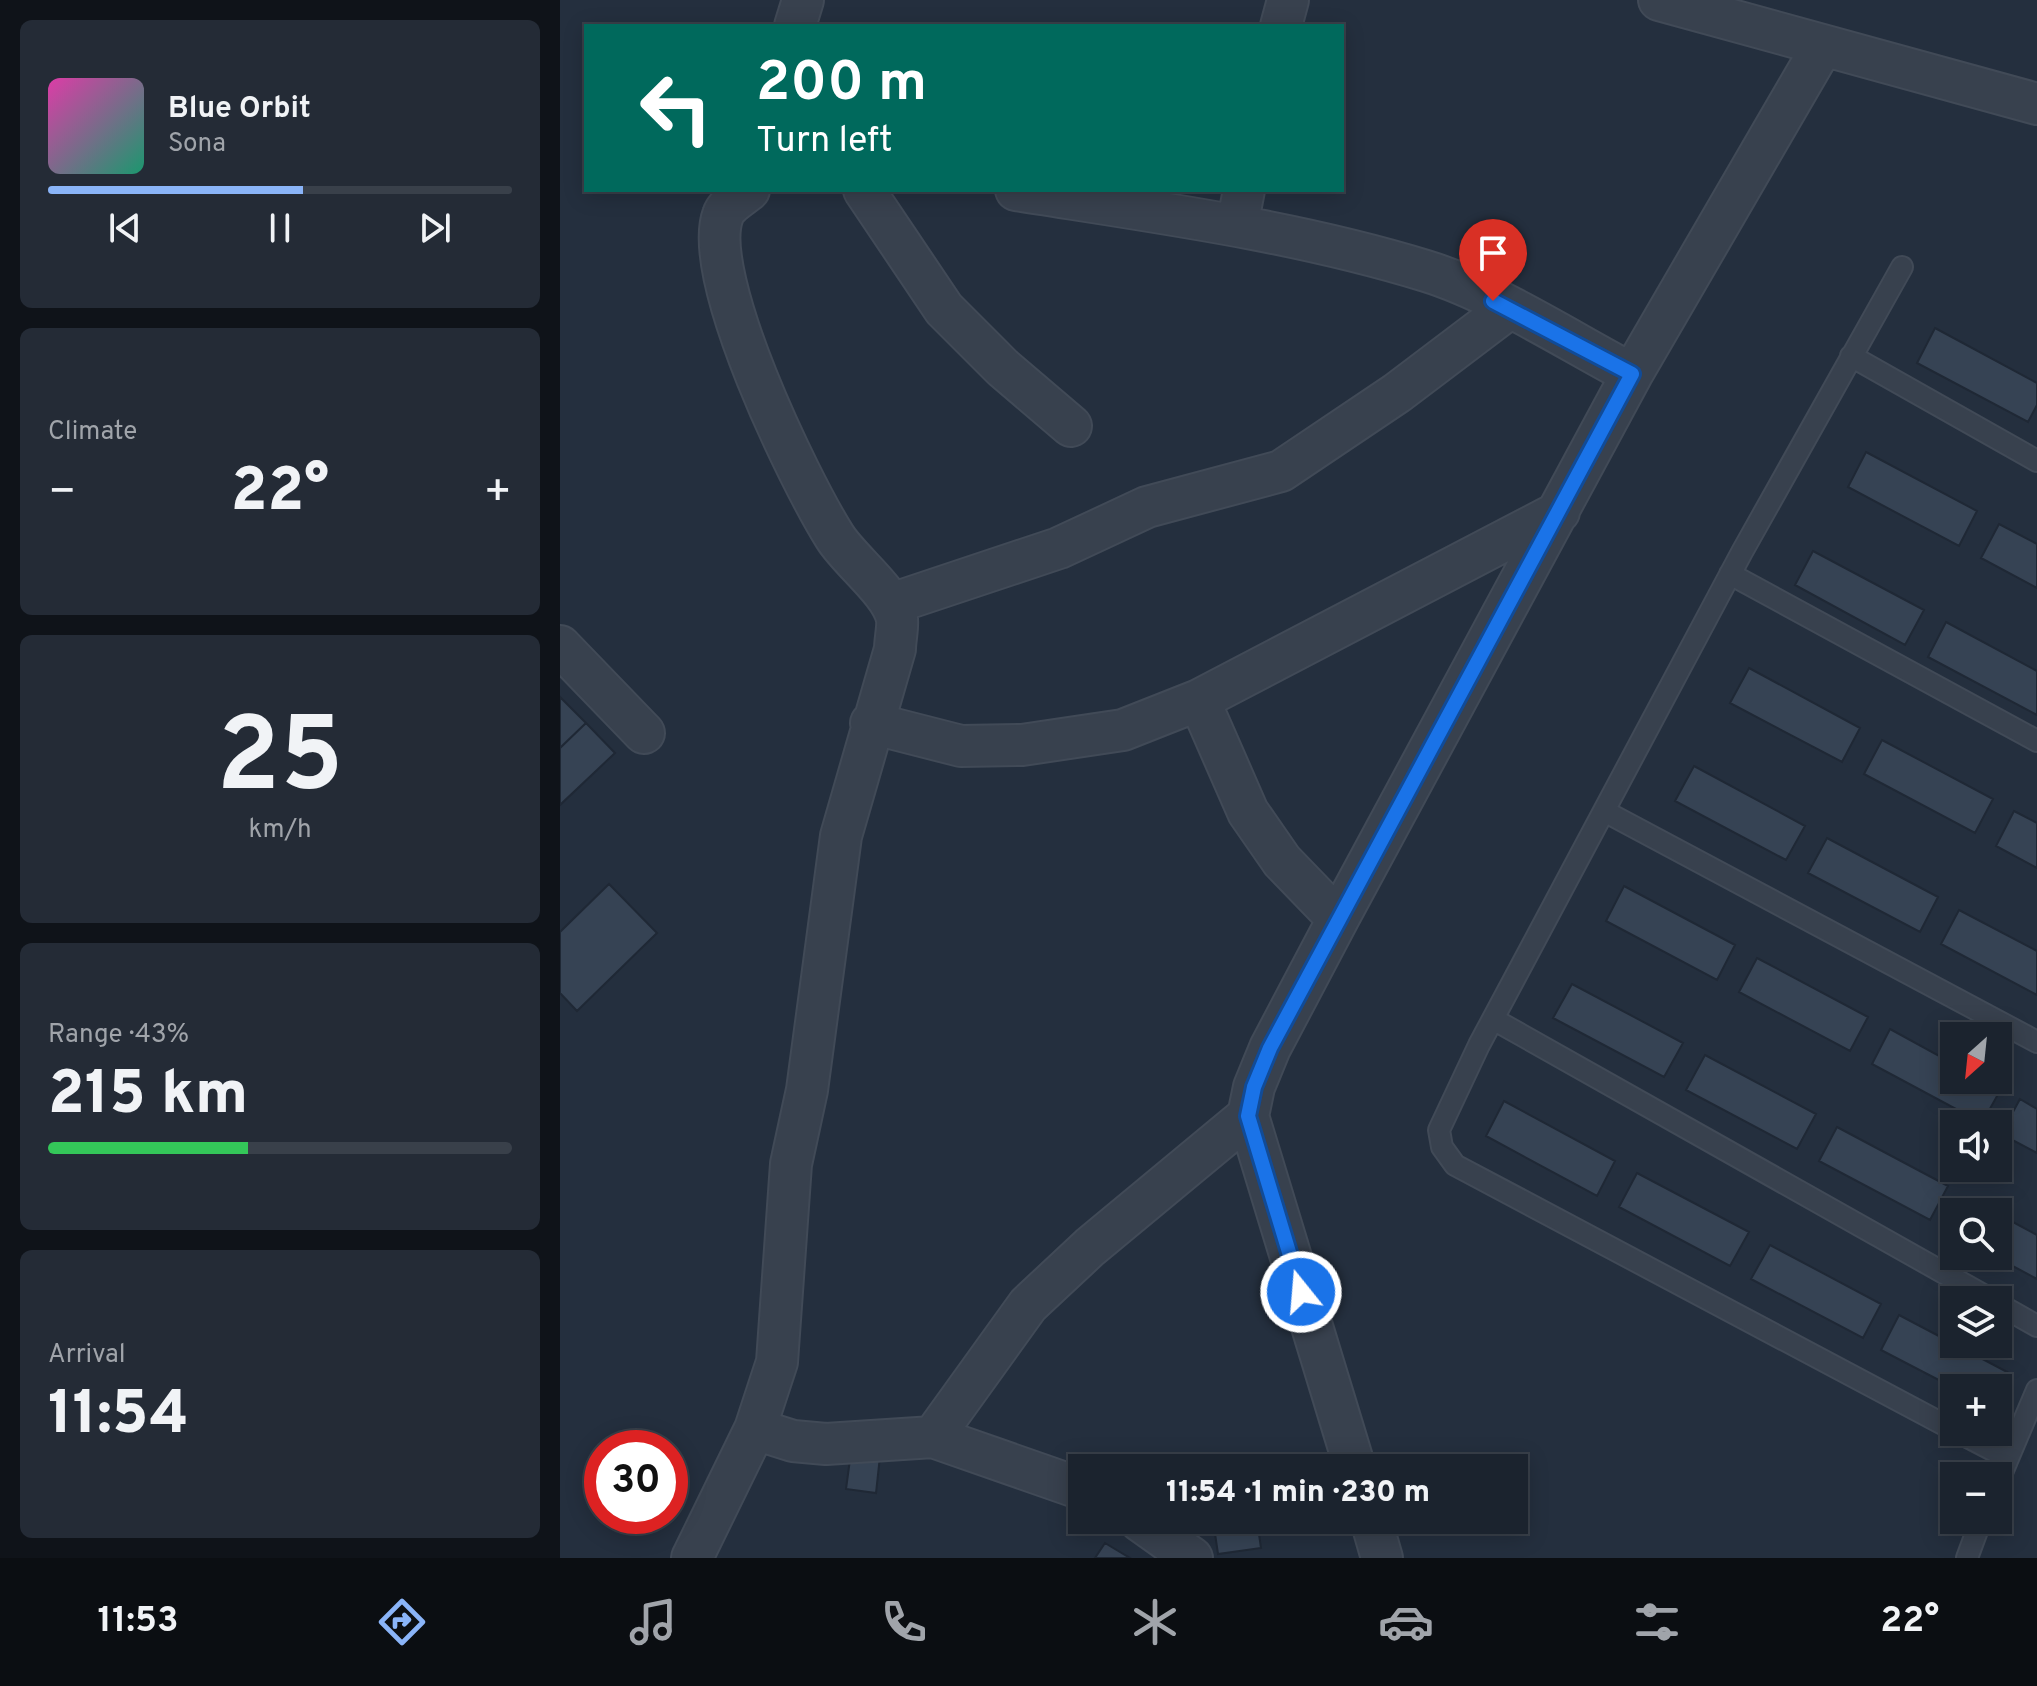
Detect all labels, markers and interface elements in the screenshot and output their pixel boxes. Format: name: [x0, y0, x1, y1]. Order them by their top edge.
text: 200 m: [756, 50, 927, 120]
icon: left: [624, 56, 728, 160]
text: Blue Orbit: [168, 91, 311, 128]
text: Turn left: [756, 119, 893, 165]
text: Sona: [168, 128, 226, 161]
icon: previous: [103, 206, 147, 250]
icon: pause: [258, 206, 302, 250]
icon: next: [413, 206, 457, 250]
pin: [1459, 219, 1527, 301]
icon: arrive: [1471, 231, 1515, 275]
text: Climate: [48, 416, 137, 449]
text: 22°: [231, 456, 329, 532]
text: −: [48, 466, 76, 522]
text: +: [484, 466, 512, 522]
text: 25: [216, 696, 344, 828]
text: km/h: [248, 814, 312, 847]
text: Range · 43%: [48, 1019, 189, 1052]
north arrow: [1940, 1022, 2012, 1094]
map controls: [1940, 1022, 2012, 1534]
text: 215 km: [48, 1059, 248, 1135]
button: sound: [1940, 1110, 2012, 1182]
button: search: [1940, 1198, 2012, 1270]
position arrow: [1259, 1250, 1343, 1334]
button: layers: [1940, 1286, 2012, 1358]
text: Arrival: [48, 1339, 126, 1372]
button: +: [1940, 1374, 2012, 1446]
text: 11:54: [48, 1379, 189, 1455]
speed limit sign: 30: [584, 1430, 688, 1534]
button: −: [1940, 1462, 2012, 1534]
text: 11:54 · 1 min · 230 m: [1166, 1475, 1430, 1512]
icon: directions: [374, 1594, 430, 1650]
icon: music: [625, 1594, 681, 1650]
icon: phone: [876, 1594, 932, 1650]
icon: climate: [1127, 1594, 1183, 1650]
icon: car: [1378, 1594, 1434, 1650]
icon: filters: [1629, 1594, 1685, 1650]
text: 11:53: [98, 1599, 179, 1645]
text: 22°: [1880, 1599, 1939, 1645]

